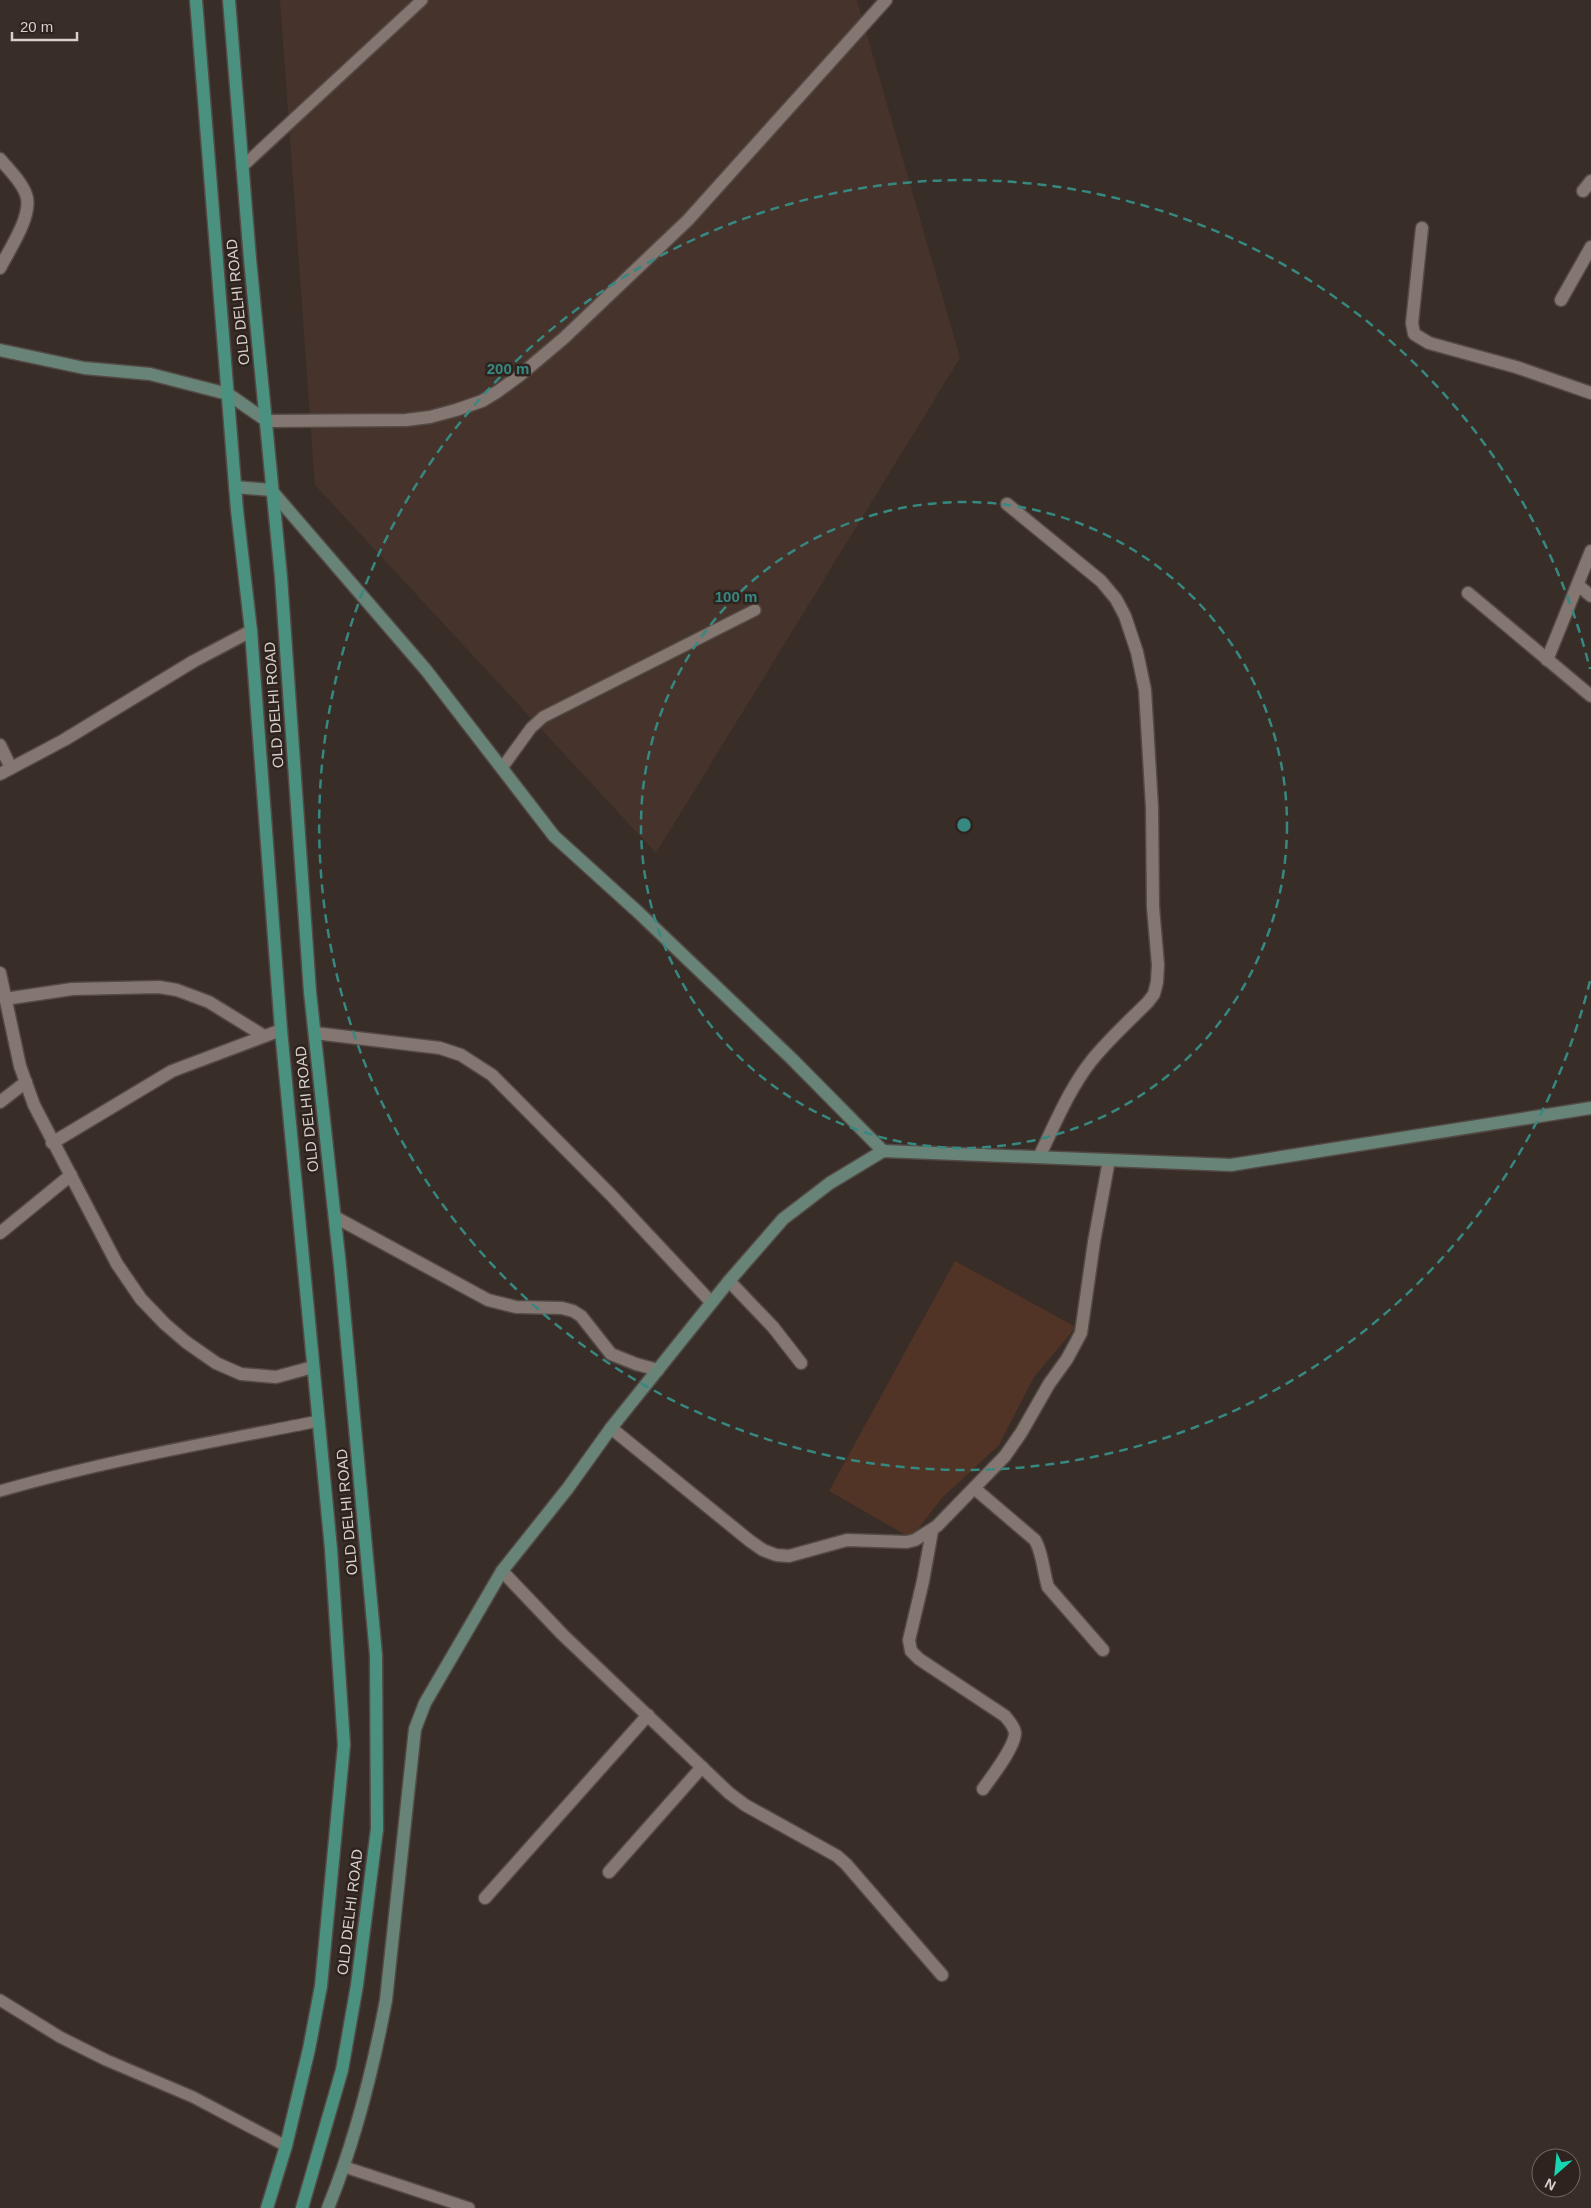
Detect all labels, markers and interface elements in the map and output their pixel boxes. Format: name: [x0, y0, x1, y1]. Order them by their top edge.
scale bar: [12, 10, 78, 42]
text: 20 m: [20, 18, 53, 35]
street label: OLD DELHI ROAD: [222, 238, 253, 366]
text: 200 m: [487, 360, 529, 377]
text: 100 m: [715, 588, 757, 605]
street label: OLD DELHI ROAD: [261, 641, 286, 769]
centre of rings: [955, 816, 973, 834]
street label: OLD DELHI ROAD: [291, 1045, 322, 1173]
street label: OLD DELHI ROAD: [332, 1448, 360, 1576]
street label: OLD DELHI ROAD: [333, 1848, 366, 1976]
north arrow: [1531, 2148, 1581, 2198]
text: N: [1542, 2175, 1558, 2194]

